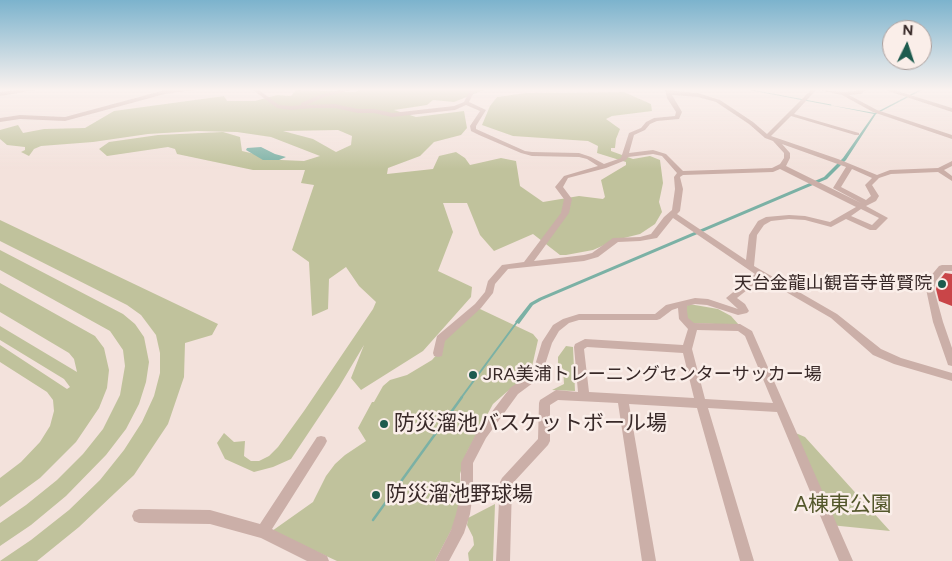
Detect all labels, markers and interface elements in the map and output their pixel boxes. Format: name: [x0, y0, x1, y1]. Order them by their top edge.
north arrow: [882, 20, 932, 70]
text: N: [902, 22, 914, 39]
place label: 天台金龍山観音寺普賢院: [734, 273, 932, 295]
marker: 天台金龍山観音寺普賢院: [936, 278, 948, 290]
place label: JRA美浦トレーニングセンターサッカー場: [483, 364, 822, 386]
marker: JRA美浦トレーニングセンターサッカー場: [467, 369, 479, 381]
place label: 防災溜池バスケットボール場: [394, 411, 667, 437]
marker: 防災溜池バスケットボール場: [378, 418, 390, 430]
place label: 防災溜池野球場: [386, 482, 533, 508]
marker: 防災溜池野球場: [370, 489, 382, 501]
park label: A棟東公園: [794, 492, 892, 518]

